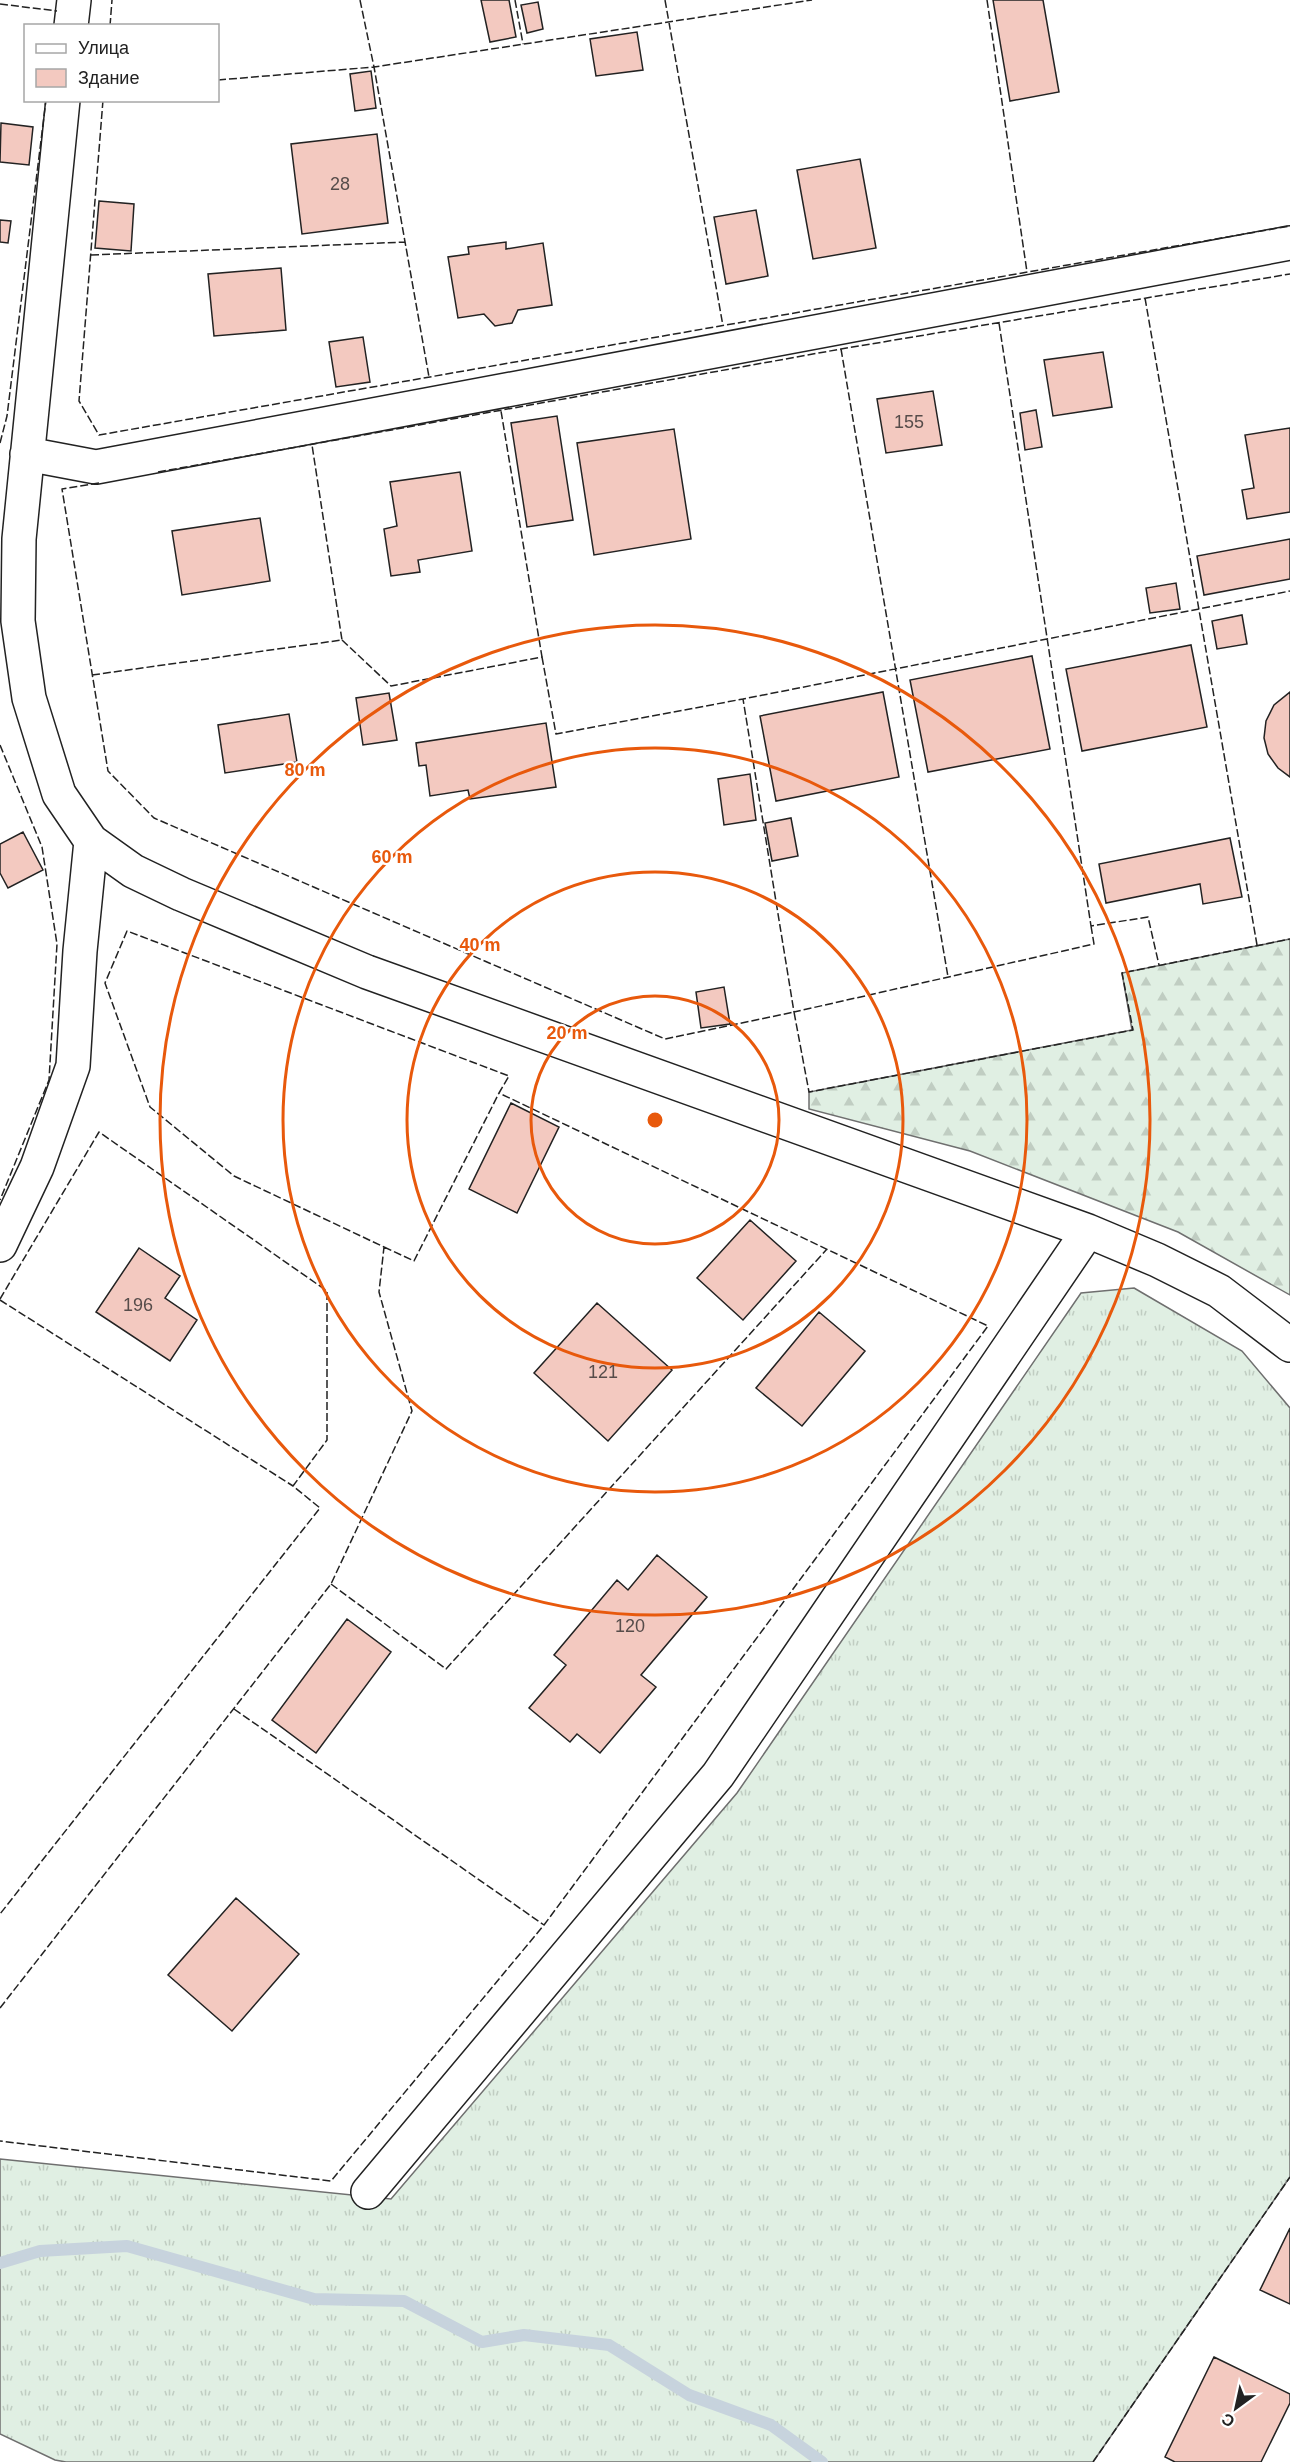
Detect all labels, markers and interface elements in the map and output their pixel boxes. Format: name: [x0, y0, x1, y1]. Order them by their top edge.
legend: [24, 24, 219, 102]
text: Улица: [78, 38, 130, 58]
text: Здание: [78, 68, 139, 88]
house number: 28: [330, 174, 350, 194]
house number: 155: [894, 412, 924, 432]
text: 80 m: [284, 760, 326, 780]
text: 60 m: [371, 847, 413, 867]
text: 40 m: [459, 935, 501, 955]
text: 20 m: [546, 1023, 588, 1043]
centre of rings: [645, 1110, 665, 1130]
house number: 196: [123, 1295, 153, 1315]
house number: 121: [588, 1362, 618, 1382]
house number: 120: [615, 1616, 645, 1636]
north arrow: [1206, 2378, 1266, 2438]
text: С: [1218, 2410, 1238, 2430]

